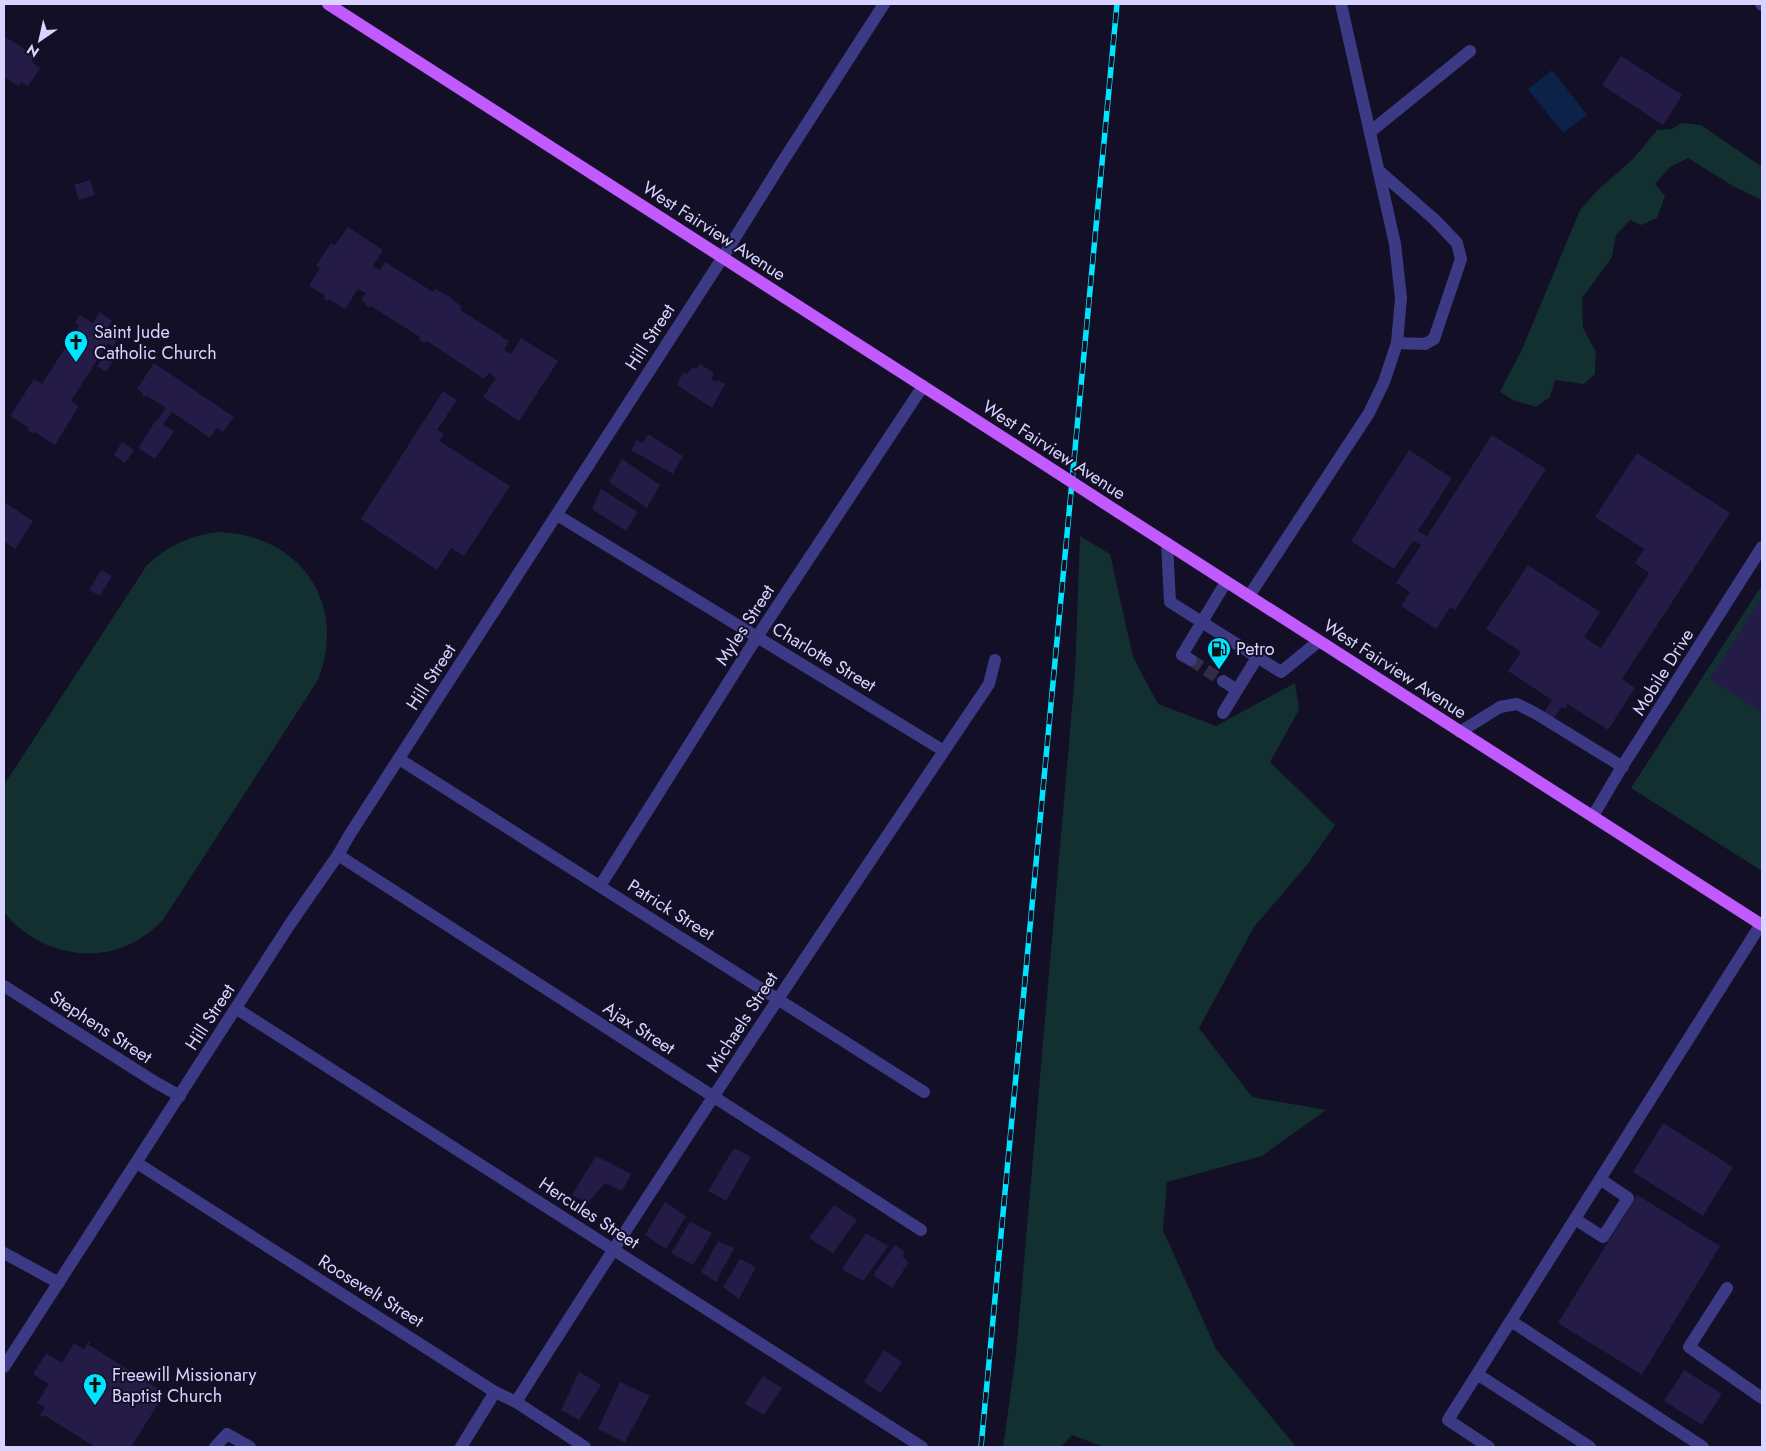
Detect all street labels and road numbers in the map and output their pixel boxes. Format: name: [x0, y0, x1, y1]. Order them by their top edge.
street label: West Fairview Avenue: [637, 175, 791, 287]
street label: Hill Street: [619, 298, 681, 375]
street label: West Fairview Avenue: [977, 394, 1131, 506]
street label: Myles Street: [709, 579, 781, 670]
street label: West Fairview Avenue: [1318, 613, 1472, 725]
street label: Charlotte Street: [767, 616, 881, 699]
street label: Mobile Drive: [1626, 623, 1700, 721]
street label: Hill Street: [400, 638, 462, 715]
street label: Patrick Street: [623, 873, 720, 947]
street label: Michaels Street: [700, 966, 785, 1077]
street label: Hill Street: [179, 978, 241, 1055]
street label: Stephens Street: [45, 984, 158, 1070]
street label: Ajax Street: [598, 995, 681, 1061]
street label: Hercules Street: [534, 1171, 645, 1256]
street label: Roosevelt Street: [313, 1248, 429, 1334]

